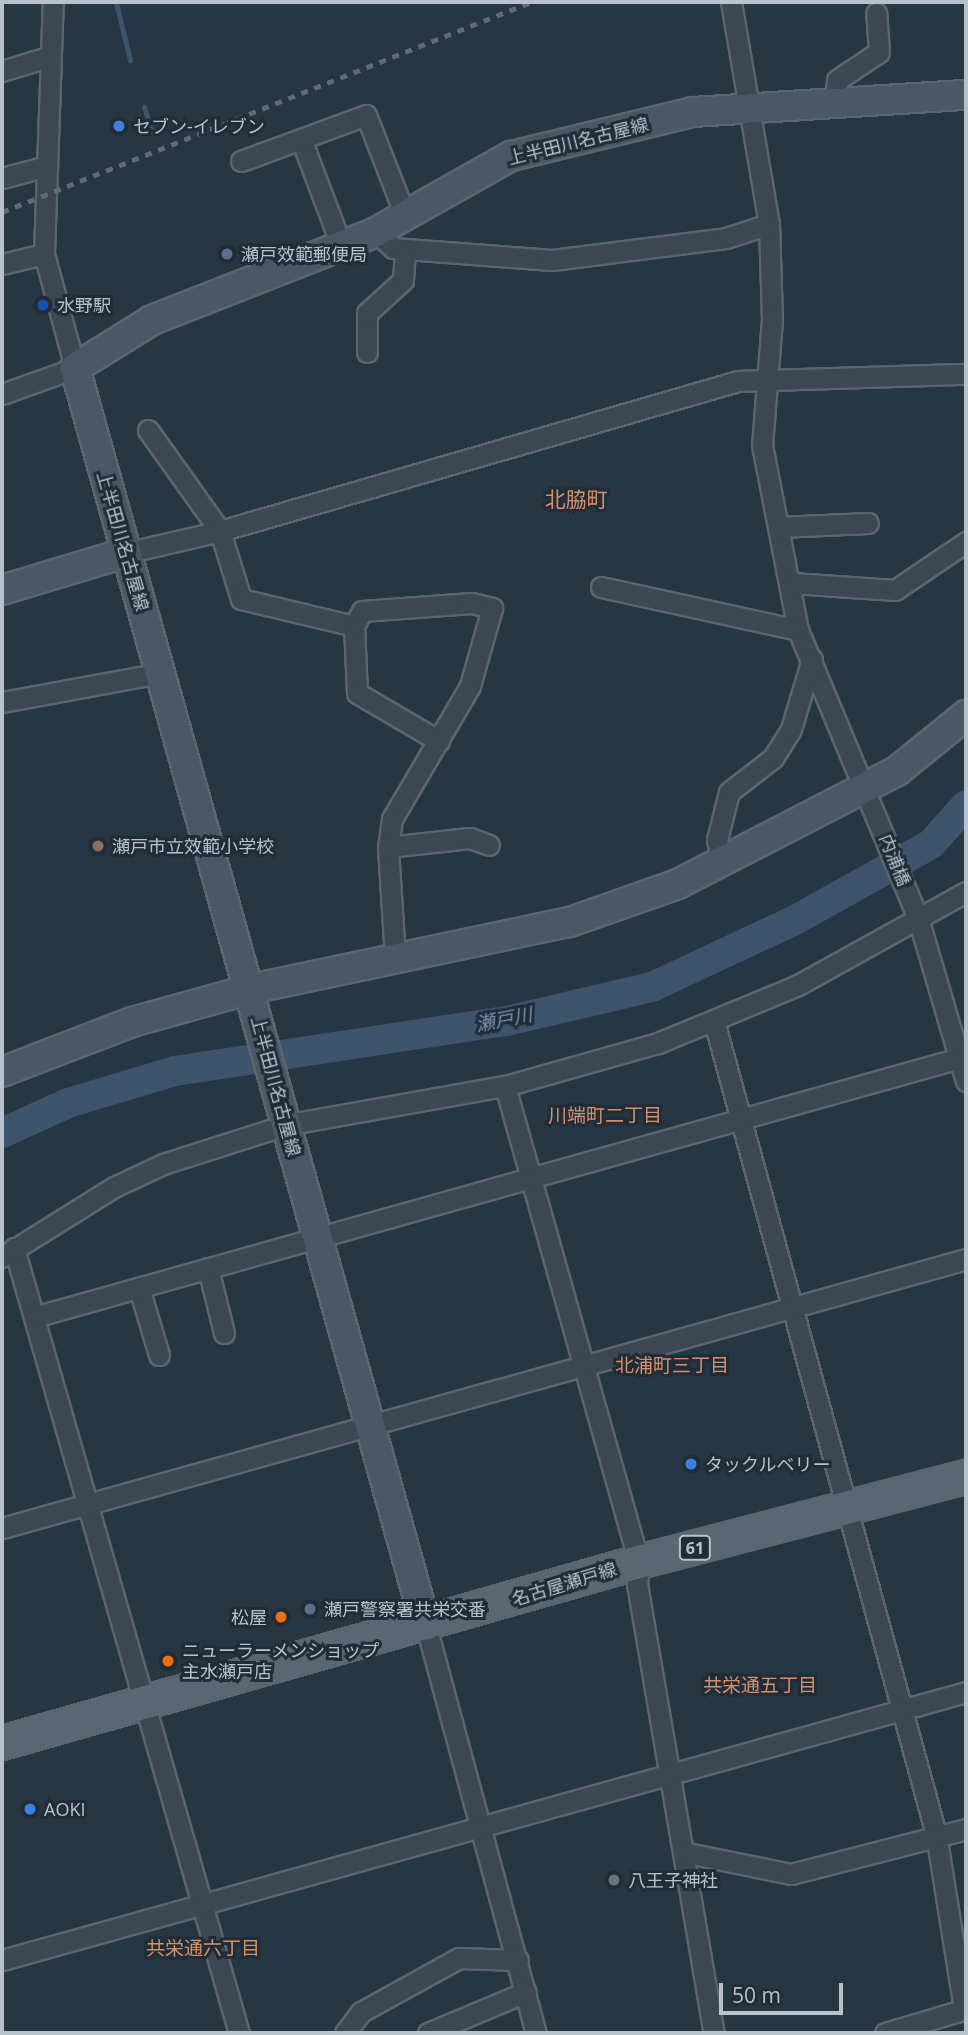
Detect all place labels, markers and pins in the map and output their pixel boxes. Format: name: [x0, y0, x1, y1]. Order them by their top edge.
place label: セブン-イレブン: [133, 115, 265, 137]
marker: セブン-イレブン: [111, 118, 127, 134]
place label: 瀬戸效範郵便局: [241, 243, 367, 265]
marker: 瀬戸效範郵便局: [219, 246, 235, 262]
place label: 水野駅: [57, 294, 111, 316]
marker: 水野駅: [35, 297, 51, 313]
place label: 瀬戸市立效範小学校: [112, 835, 274, 857]
marker: 瀬戸市立效範小学校: [90, 838, 106, 854]
place label: タックルベリー: [705, 1453, 831, 1475]
marker: タックルベリー: [683, 1456, 699, 1472]
place label: 瀬戸警察署共栄交番: [324, 1598, 486, 1620]
marker: 瀬戸警察署共栄交番: [302, 1601, 318, 1617]
place label: 松屋: [231, 1606, 267, 1628]
marker: 松屋: [273, 1609, 289, 1625]
place label: ニューラーメンショップ 主水瀬戸店: [182, 1640, 380, 1682]
marker: ニューラーメンショップ 主水瀬戸店: [160, 1653, 176, 1669]
place label: AOKI: [44, 1798, 85, 1820]
marker: AOKI: [22, 1801, 38, 1817]
place label: 八王子神社: [628, 1869, 718, 1891]
marker: 八王子神社: [606, 1872, 622, 1888]

